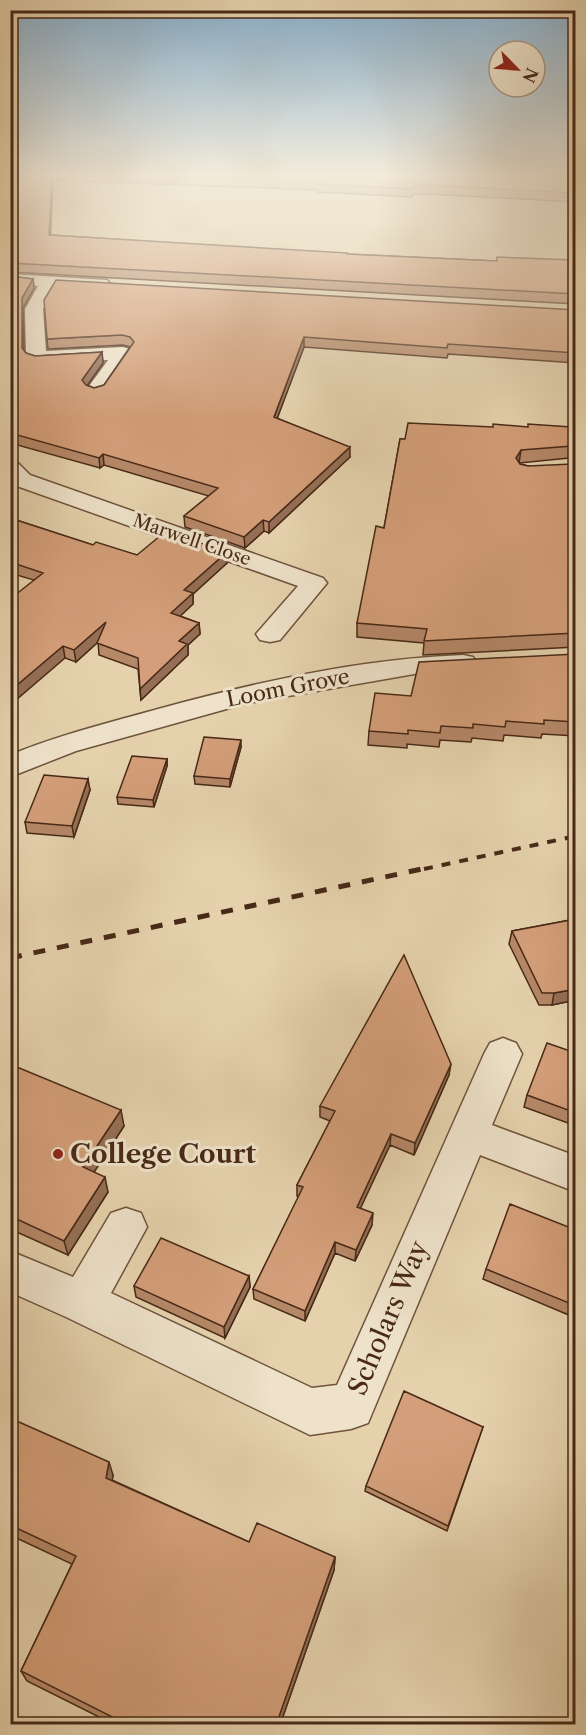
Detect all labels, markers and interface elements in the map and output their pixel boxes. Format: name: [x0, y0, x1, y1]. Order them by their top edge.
north arrow: [487, 39, 547, 99]
text: N: [519, 65, 543, 86]
street label: Marwell Close: [130, 510, 254, 570]
street label: Loom Grove: [224, 663, 352, 712]
place label: College Court: [70, 1138, 257, 1170]
marker: College Court: [51, 1147, 65, 1161]
street label: Scholars Way: [341, 1235, 435, 1400]

